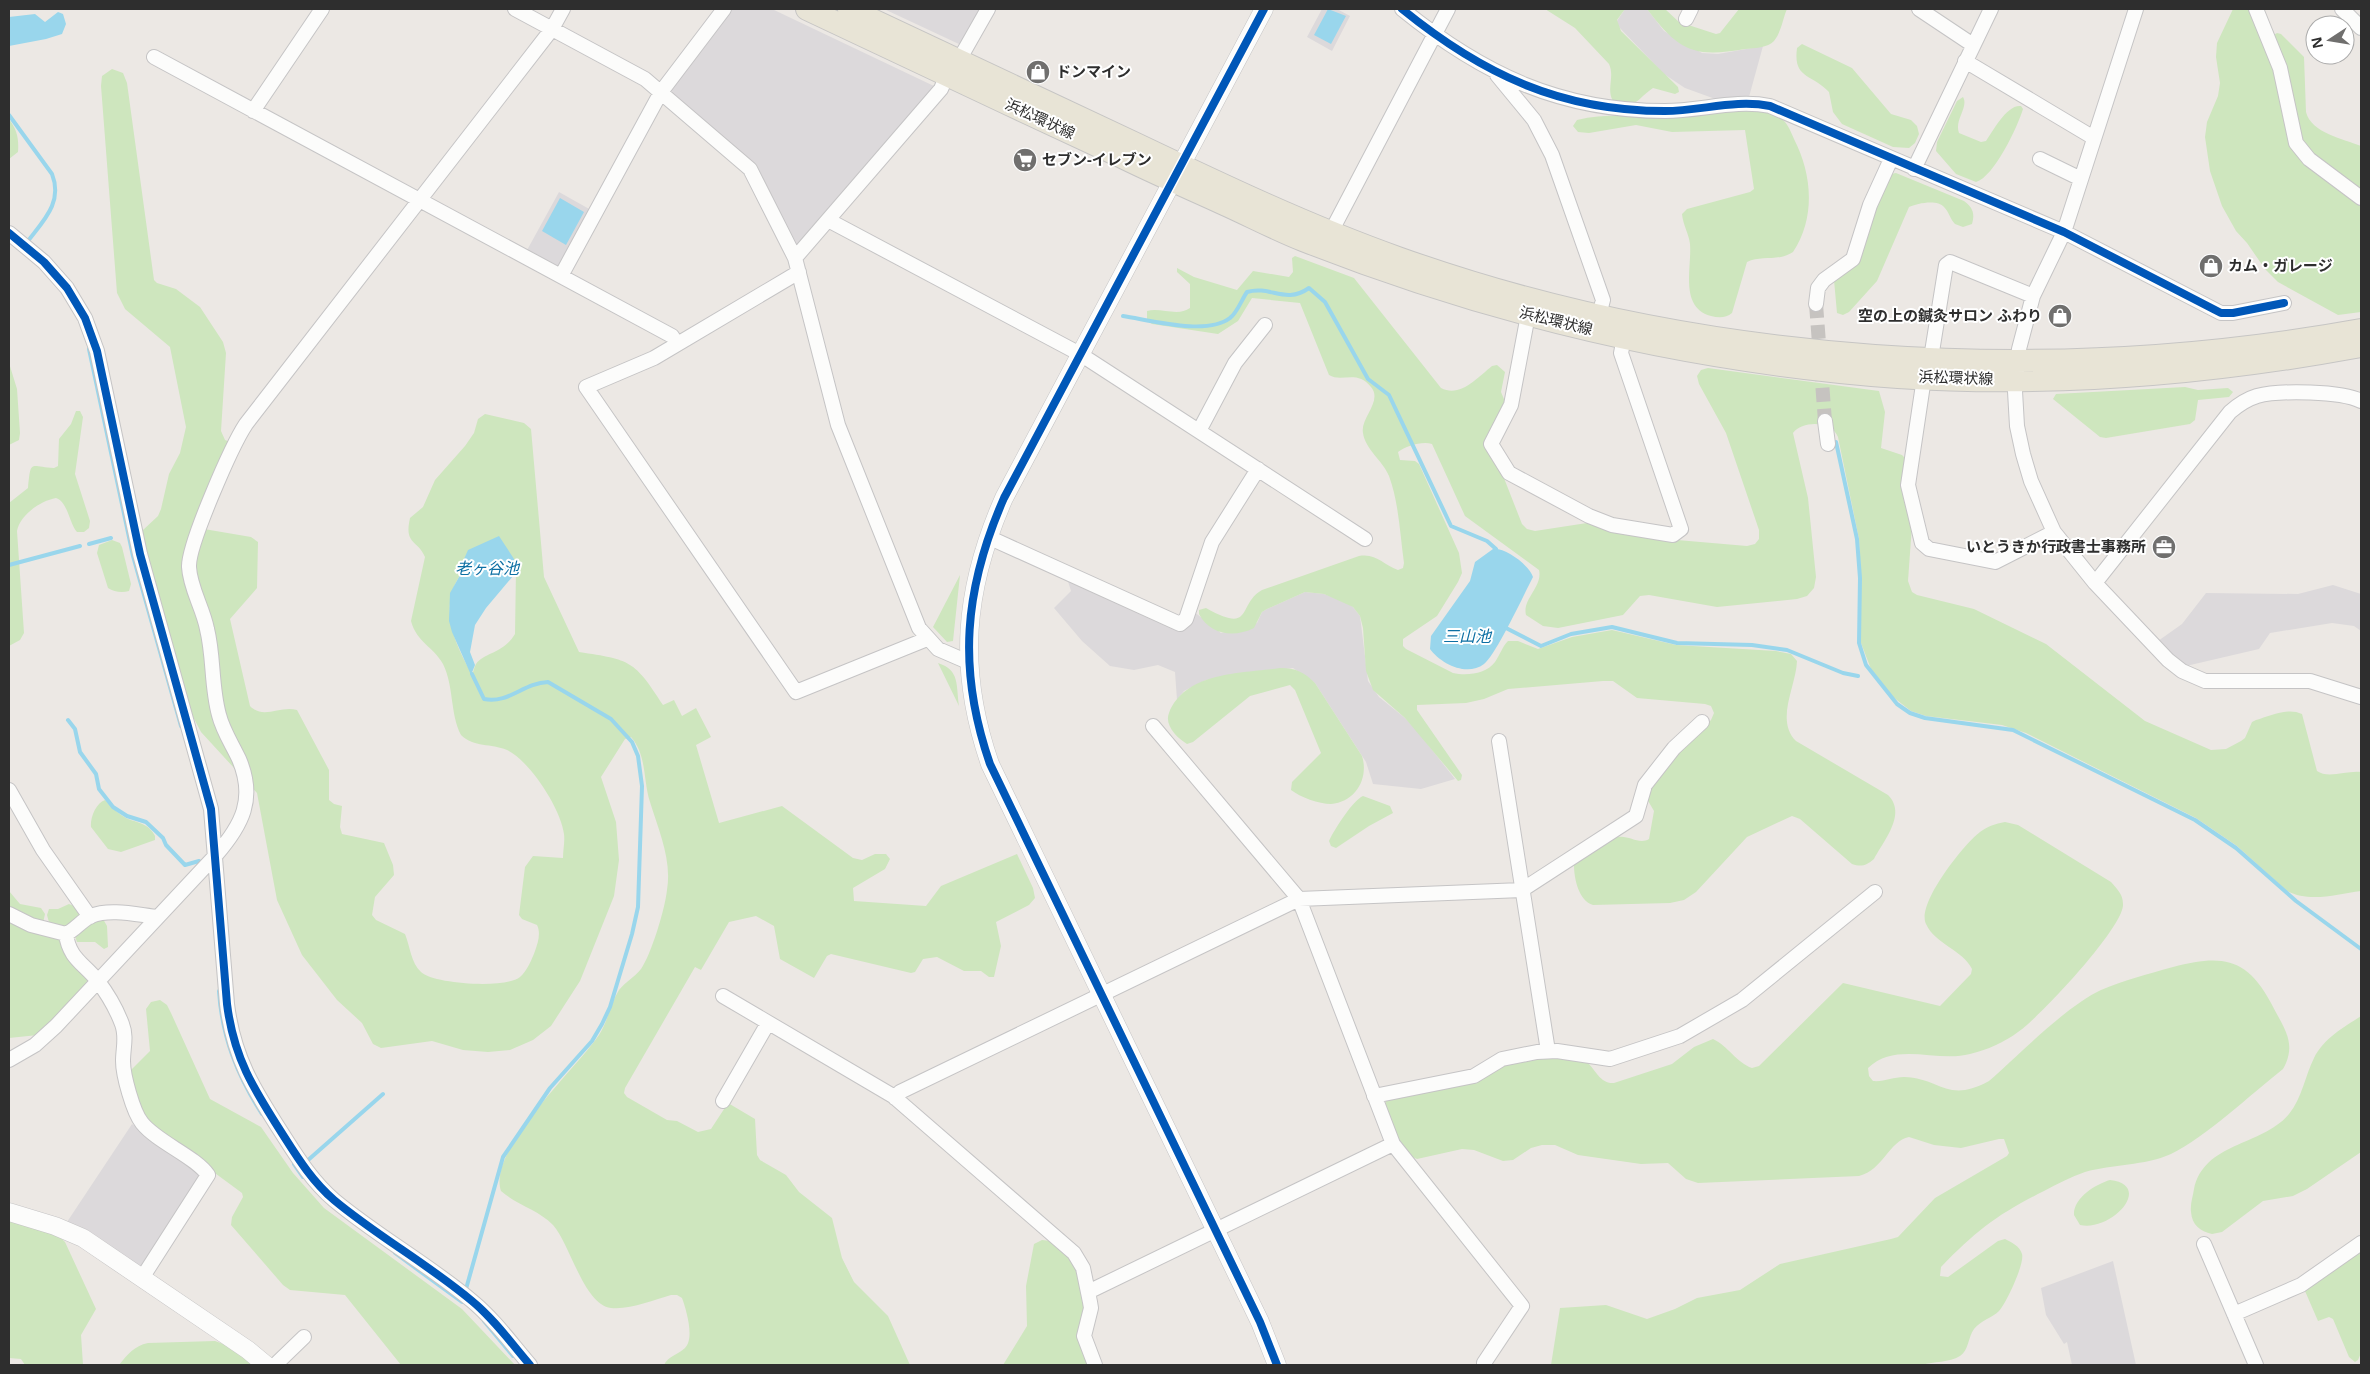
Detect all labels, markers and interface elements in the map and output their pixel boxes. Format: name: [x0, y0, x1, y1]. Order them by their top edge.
north arrow: [2305, 15, 2355, 65]
text: N: [2306, 35, 2327, 50]
shop icon: ドンマイン: [1025, 59, 1051, 85]
place label: ドンマイン: [1056, 61, 1131, 81]
street label: 浜松環状線: [1002, 93, 1079, 143]
supermarket icon: セブン-イレブン: [1012, 147, 1038, 173]
place label: セブン-イレブン: [1042, 149, 1152, 169]
shop icon: カム・ガレージ: [2198, 253, 2224, 279]
place label: カム・ガレージ: [2228, 255, 2333, 275]
street label: 浜松環状線: [1517, 301, 1595, 339]
shop icon: 空の上の鍼灸サロン ふわり: [2047, 303, 2073, 329]
place label: 空の上の鍼灸サロン ふわり: [1858, 305, 2042, 325]
street label: 浜松環状線: [1918, 366, 1994, 388]
office icon: いとうきか行政書士事務所: [2151, 534, 2177, 560]
place label: いとうきか行政書士事務所: [1966, 536, 2146, 556]
water label: 老ヶ谷池: [455, 557, 521, 579]
water label: 三山池: [1443, 625, 1493, 647]

